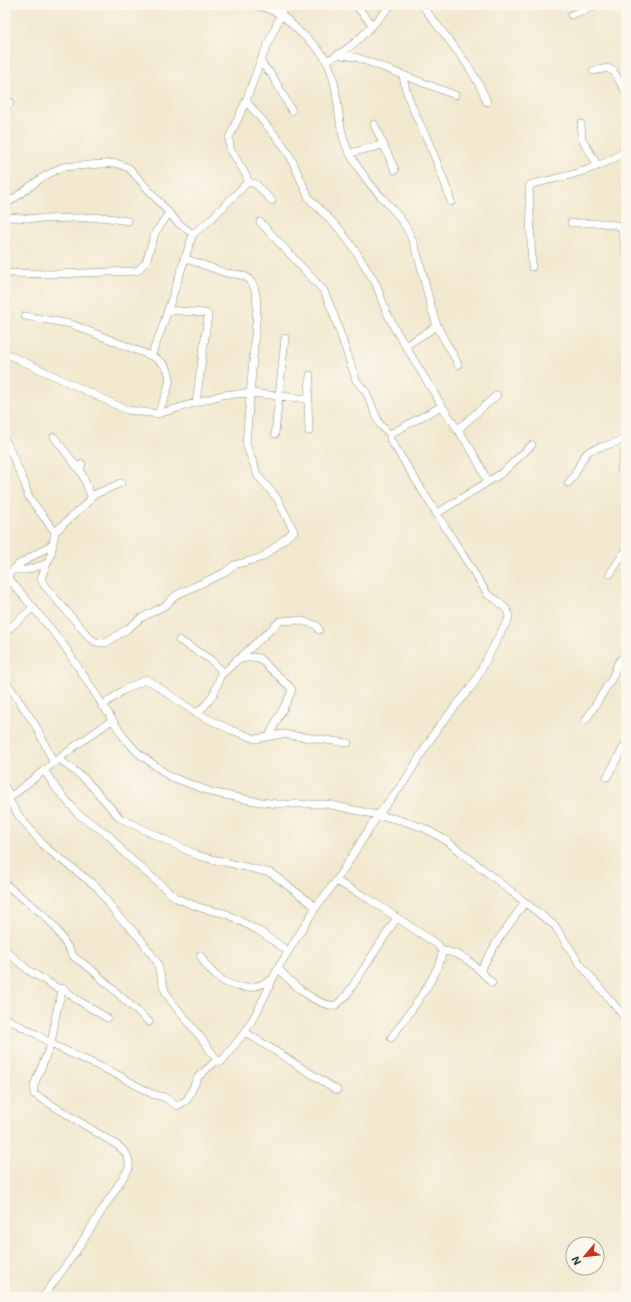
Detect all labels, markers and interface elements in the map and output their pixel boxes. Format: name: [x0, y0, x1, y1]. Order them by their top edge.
north arrow: [565, 1236, 605, 1276]
text: N: [567, 1254, 584, 1268]

